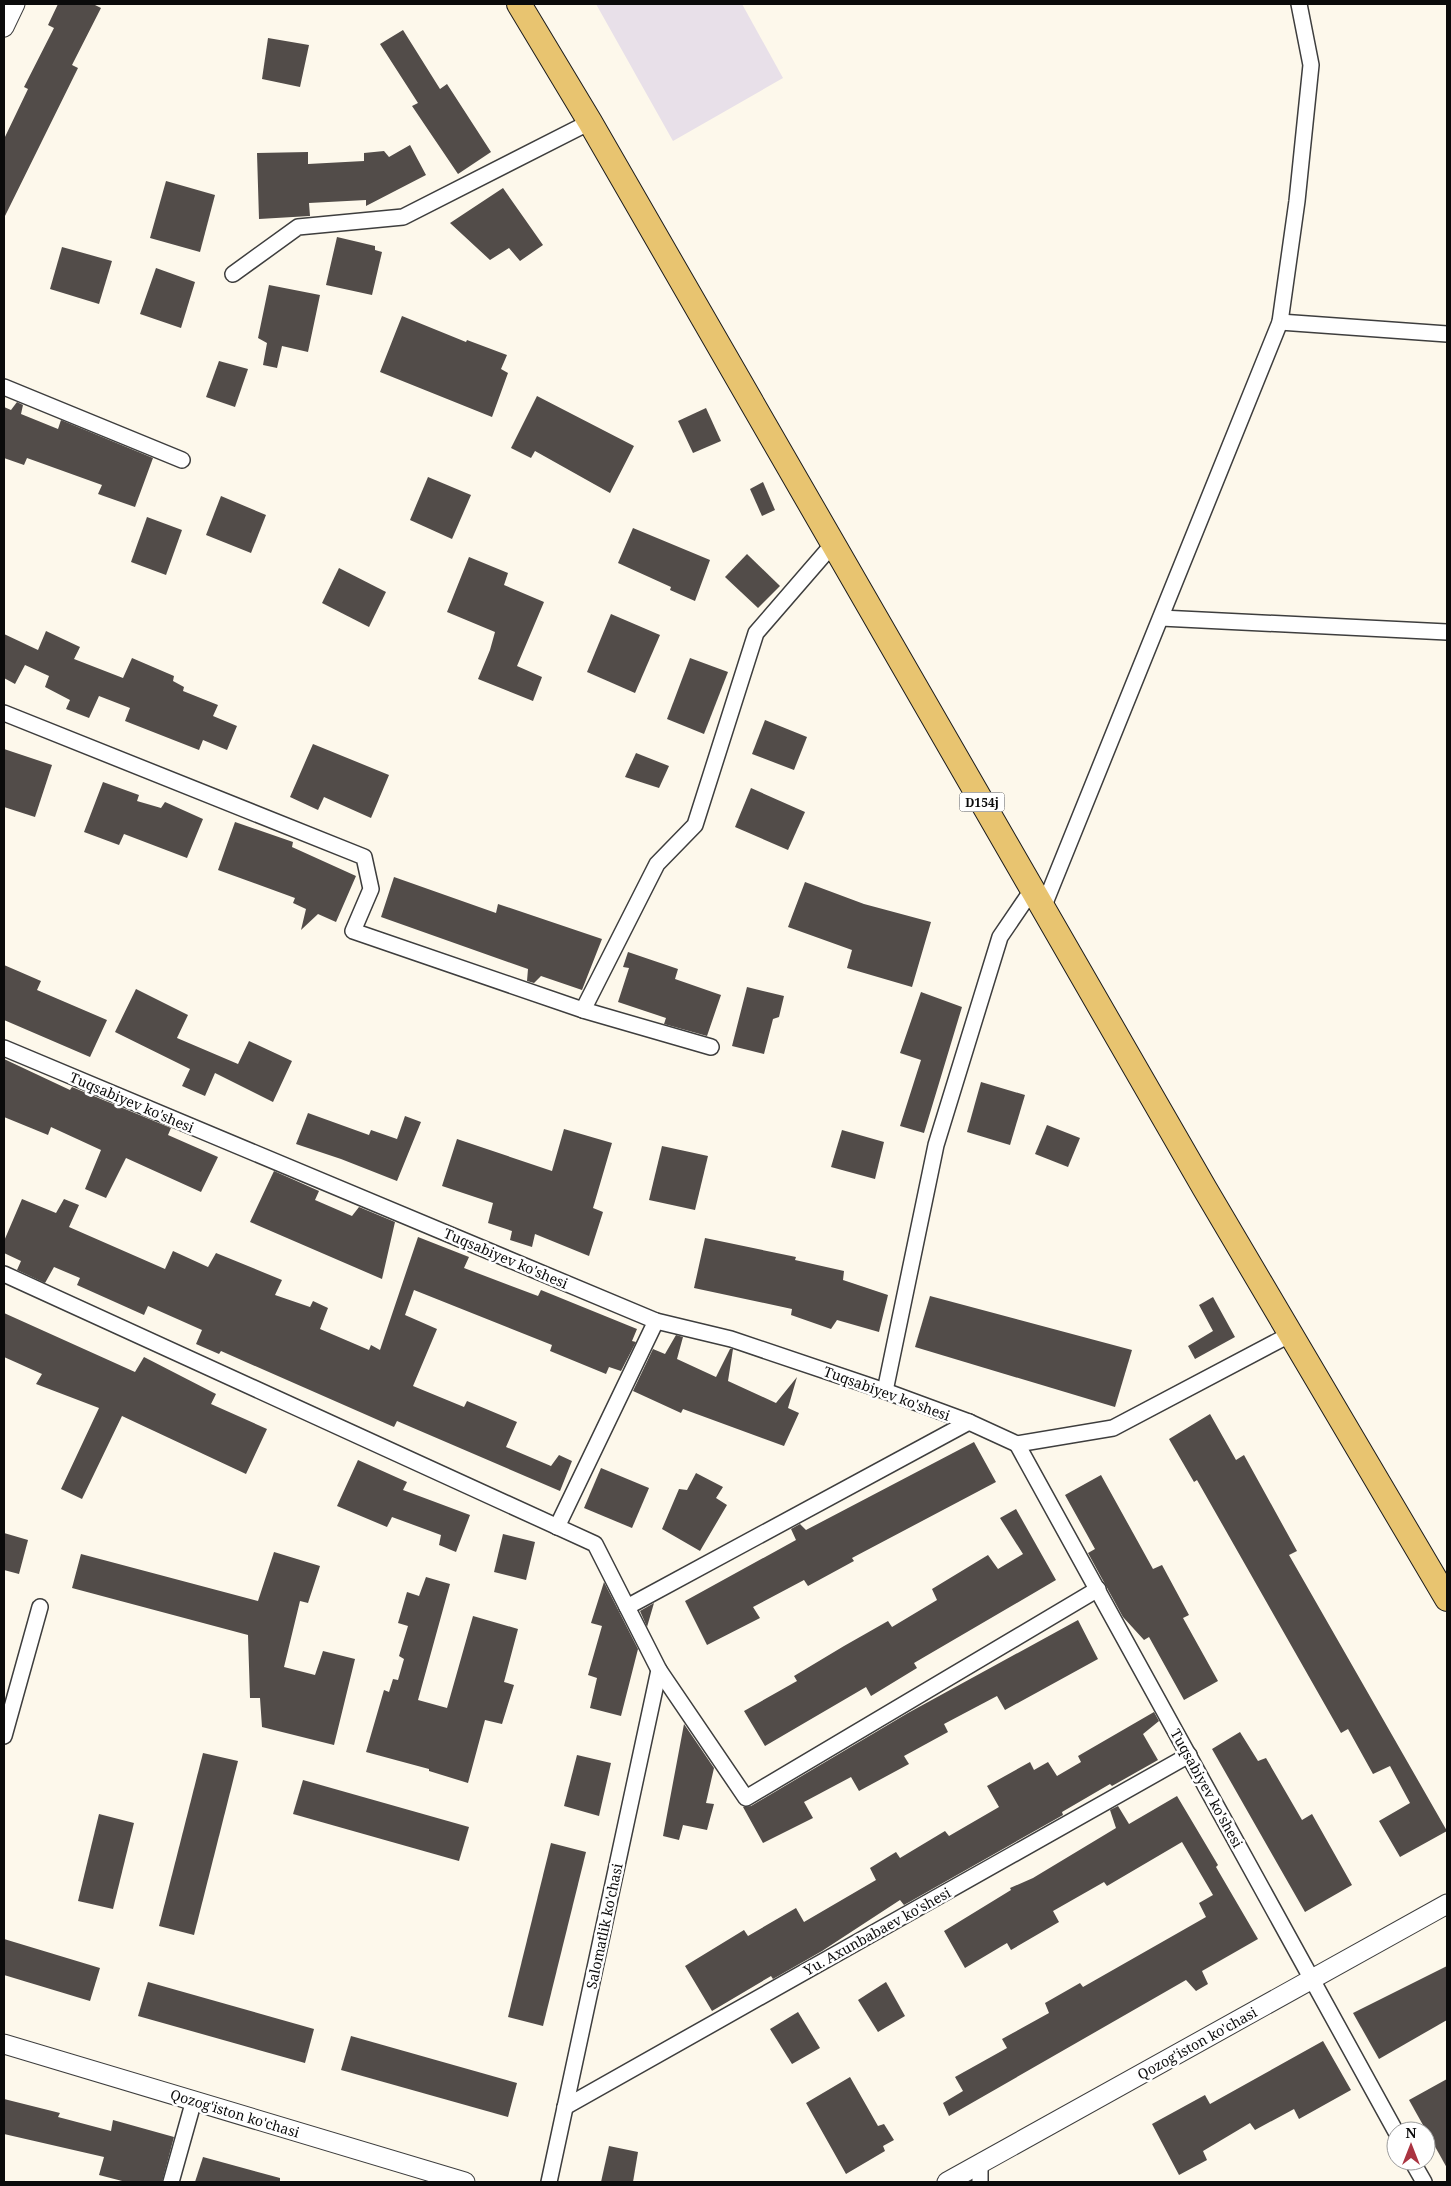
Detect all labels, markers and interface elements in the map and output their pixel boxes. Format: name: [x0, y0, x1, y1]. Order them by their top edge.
road number: D154j: [960, 792, 1004, 812]
street label: Tuqsabiyev ko'shesi: [67, 1067, 197, 1137]
street label: Tuqsabiyev ko'shesi: [441, 1223, 571, 1293]
street label: Tuqsabiyev ko'shesi: [821, 1361, 953, 1425]
street label: Tuqsabiyev ko'shesi: [1166, 1725, 1248, 1851]
street label: Salomatlik ko'chasi: [581, 1861, 627, 1991]
street label: Yu. Axunbabaev ko'shesi: [799, 1882, 954, 1980]
street label: Qozog'iston ko'chasi: [1134, 2002, 1261, 2084]
street label: Qozog'iston ko'chasi: [168, 2084, 302, 2142]
north arrow: [1386, 2121, 1436, 2171]
text: N: [1405, 2123, 1417, 2142]

